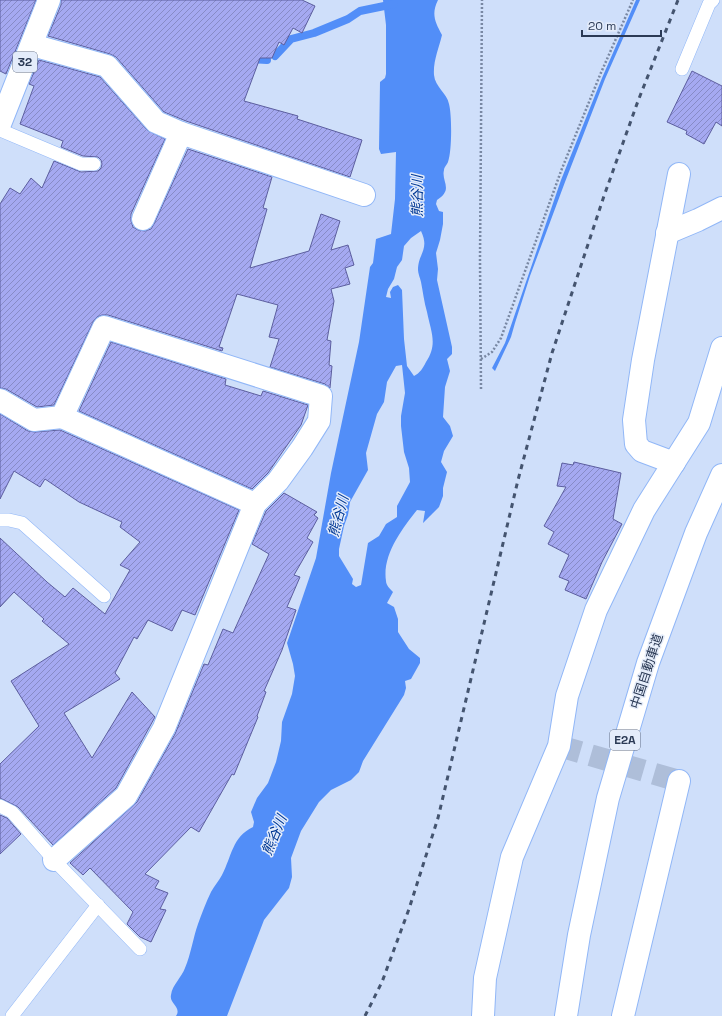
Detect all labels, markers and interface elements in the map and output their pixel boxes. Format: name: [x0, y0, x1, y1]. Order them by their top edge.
scale bar: [582, 12, 661, 38]
text: 20 m: [588, 18, 616, 34]
road number: 32: [13, 52, 37, 72]
water label: 熊谷川: [408, 173, 426, 217]
water label: 熊谷川: [324, 491, 353, 539]
street label: 中国自動車道: [626, 631, 667, 711]
road number: E2A: [610, 730, 640, 750]
water label: 熊谷川: [258, 810, 291, 858]

